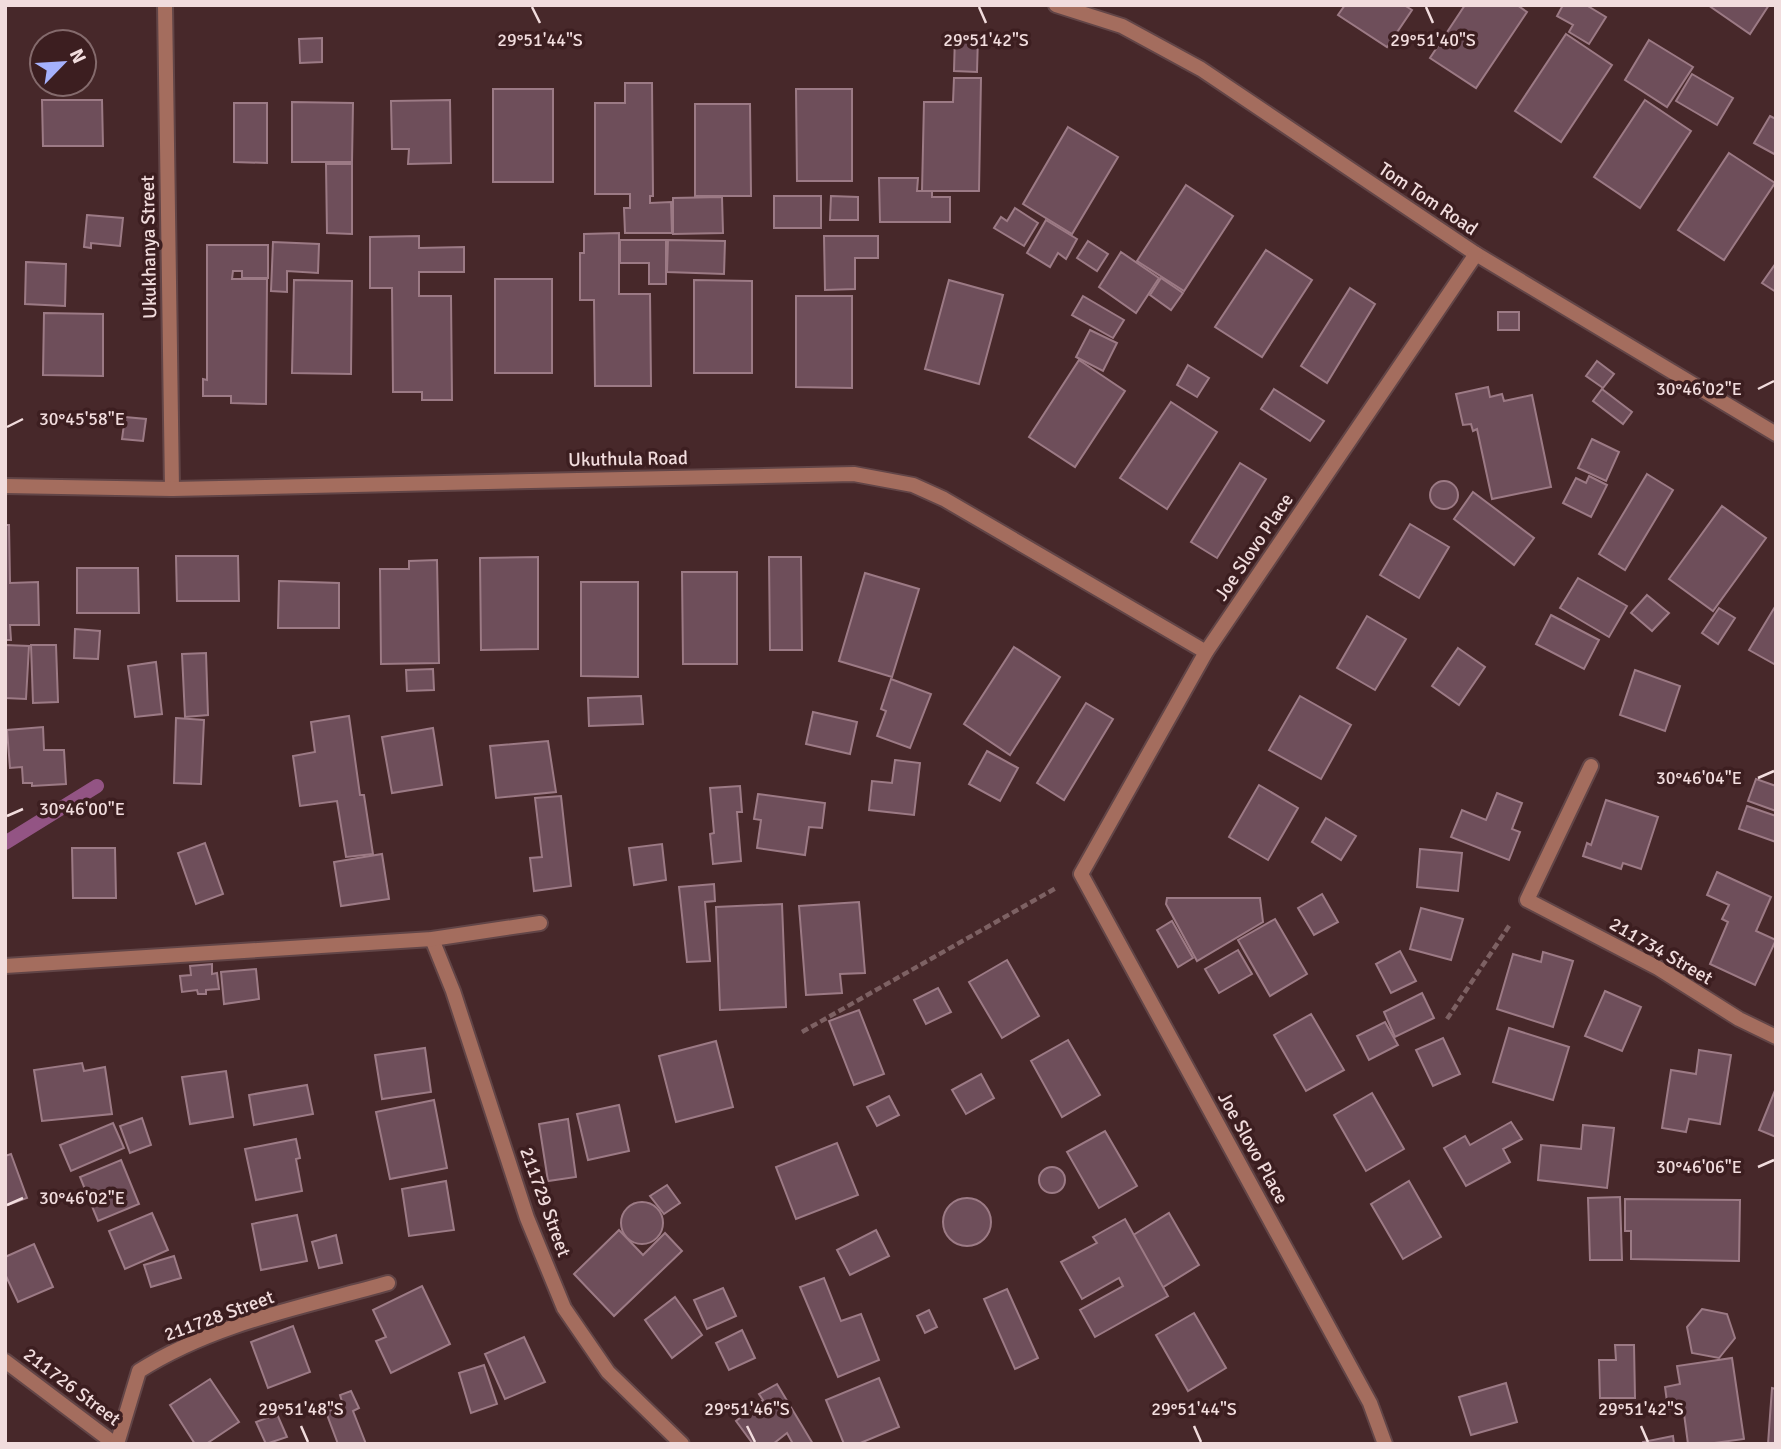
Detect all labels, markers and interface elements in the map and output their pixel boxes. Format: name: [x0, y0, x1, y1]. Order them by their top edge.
north arrow: [28, 28, 98, 98]
text: 29°51'44"S: [497, 29, 583, 51]
text: 29°51'42"S: [943, 29, 1029, 51]
text: 29°51'40"S: [1390, 29, 1476, 51]
text: N: [64, 45, 91, 67]
street label: Tom Tom Road: [1374, 157, 1482, 241]
street label: Ukukhanya Street: [136, 175, 162, 319]
text: 30°46'02"E: [1656, 378, 1742, 400]
text: 30°45'58"E: [39, 408, 125, 430]
street label: Ukuthula Road: [568, 446, 688, 472]
street label: Joe Slovo Place: [1209, 489, 1299, 605]
text: 30°46'04"E: [1656, 767, 1742, 789]
text: 30°46'00"E: [39, 798, 125, 820]
street label: 211734 Street: [1605, 912, 1717, 990]
street label: Joe Slovo Place: [1212, 1088, 1294, 1208]
street label: 211729 Street: [514, 1144, 576, 1261]
text: 30°46'06"E: [1656, 1156, 1742, 1178]
text: 30°46'02"E: [39, 1187, 125, 1209]
street label: 211728 Street: [161, 1285, 278, 1347]
street label: 211726 Street: [19, 1343, 126, 1431]
text: 29°51'48"S: [258, 1398, 344, 1420]
text: 29°51'46"S: [704, 1398, 790, 1420]
text: 29°51'44"S: [1151, 1398, 1237, 1420]
text: 29°51'42"S: [1598, 1398, 1684, 1420]

